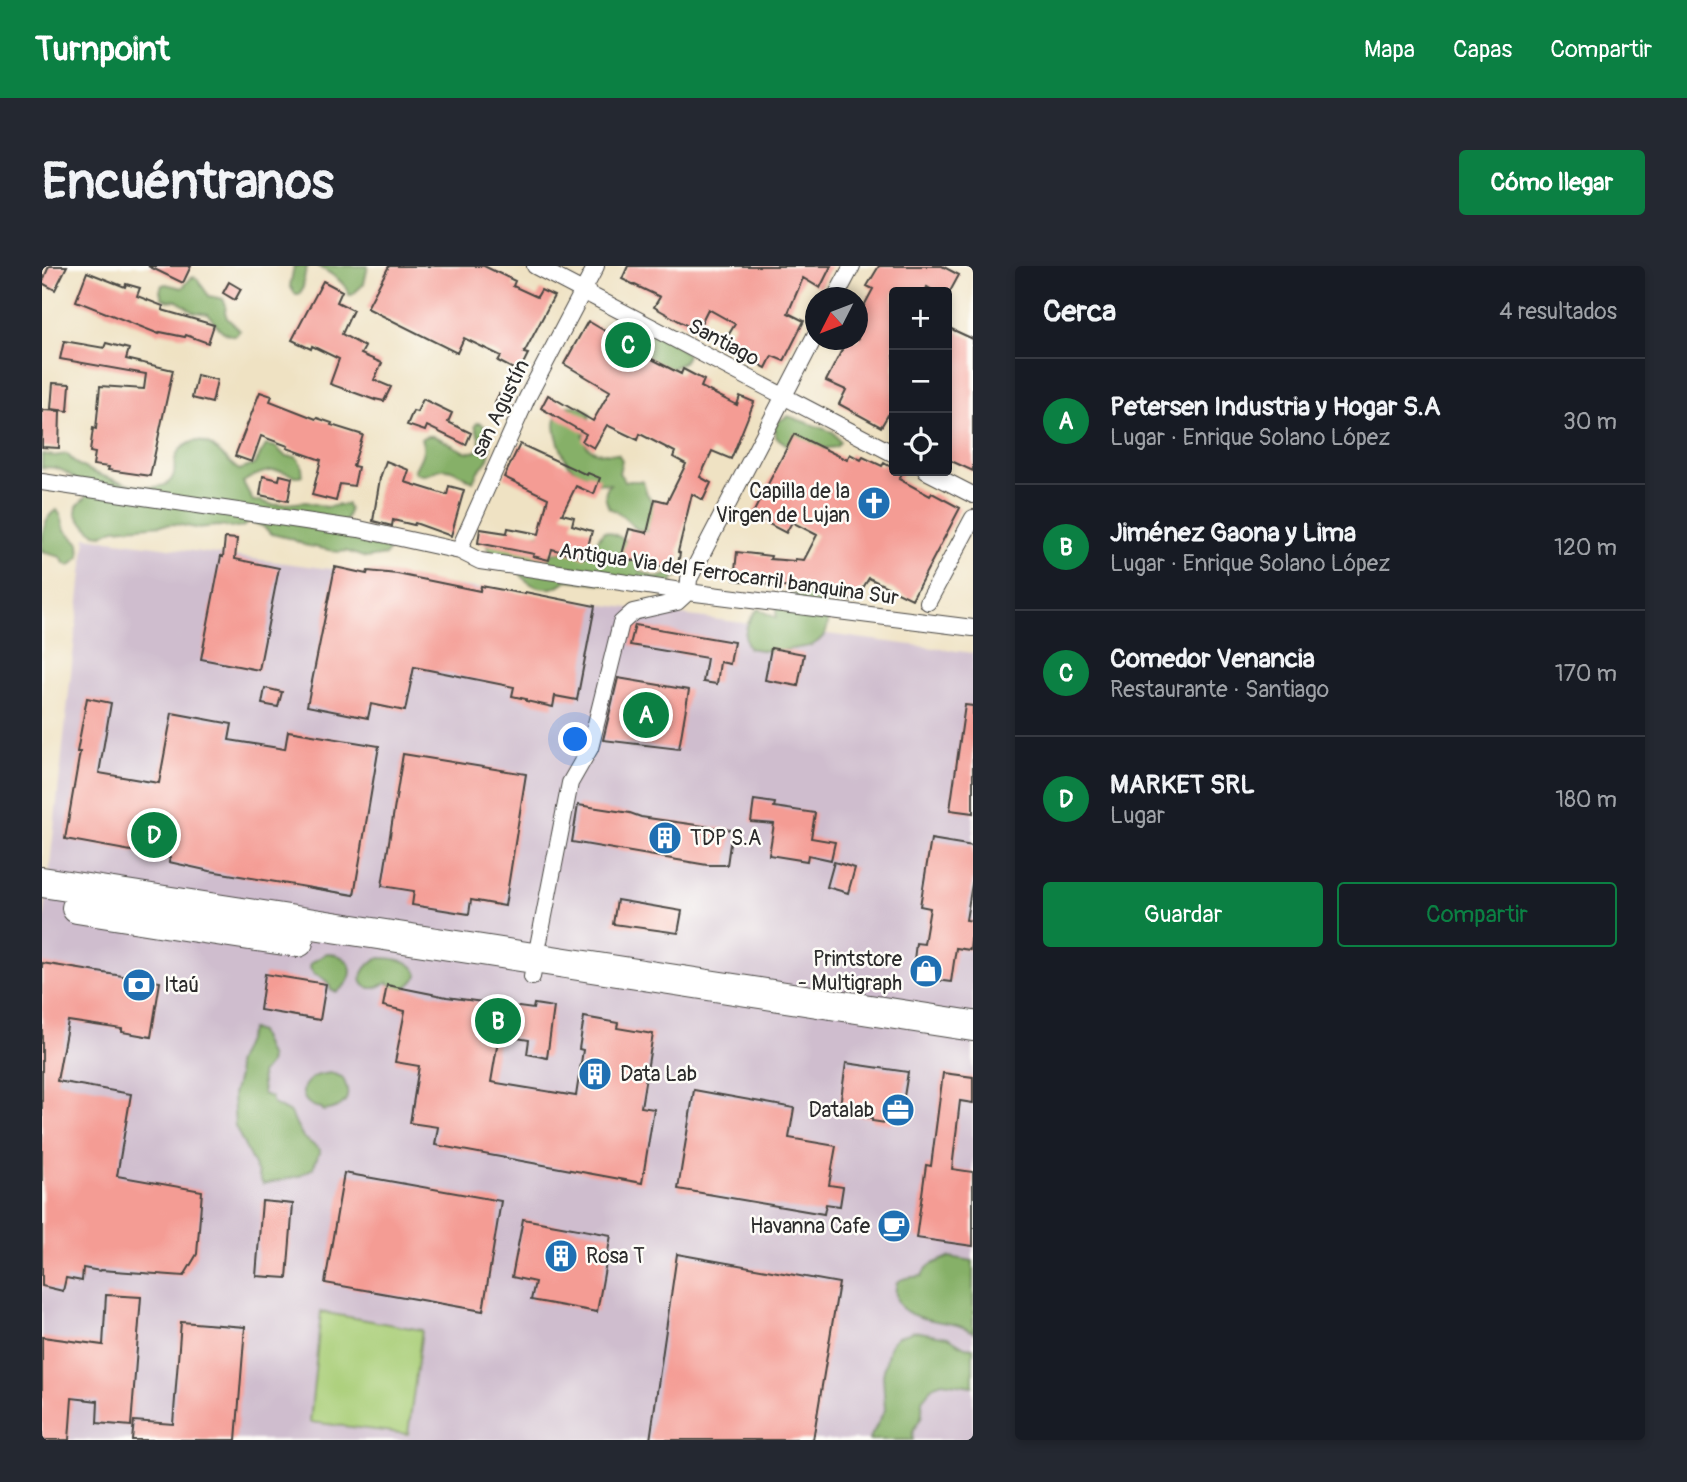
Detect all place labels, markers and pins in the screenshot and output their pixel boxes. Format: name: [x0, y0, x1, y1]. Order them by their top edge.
pin: C: [605, 319, 651, 371]
place label: Capilla de la Virgen de Lujan: [716, 478, 850, 529]
church icon: Capilla de la Virgen de Lujan: [855, 484, 893, 522]
pin: A: [623, 689, 669, 741]
pin: D: [131, 809, 177, 861]
building icon: TDP S.A: [646, 819, 684, 857]
place label: TDP S.A: [690, 825, 761, 852]
place label: Printstore - Multigraph: [798, 946, 903, 997]
shop icon: Printstore - Multigraph: [907, 952, 945, 990]
bank icon: Itaú: [120, 966, 158, 1004]
place label: Itaú: [164, 972, 199, 999]
pin: B: [475, 995, 521, 1047]
building icon: Data Lab: [576, 1055, 614, 1093]
place label: Data Lab: [620, 1061, 697, 1088]
office icon: Datalab: [879, 1091, 917, 1129]
place label: Datalab: [808, 1097, 874, 1124]
cafe icon: Havanna Cafe: [875, 1207, 913, 1245]
place label: Havanna Cafe: [750, 1213, 871, 1240]
building icon: Rosa T: [542, 1237, 580, 1275]
place label: Rosa T: [586, 1243, 645, 1270]

